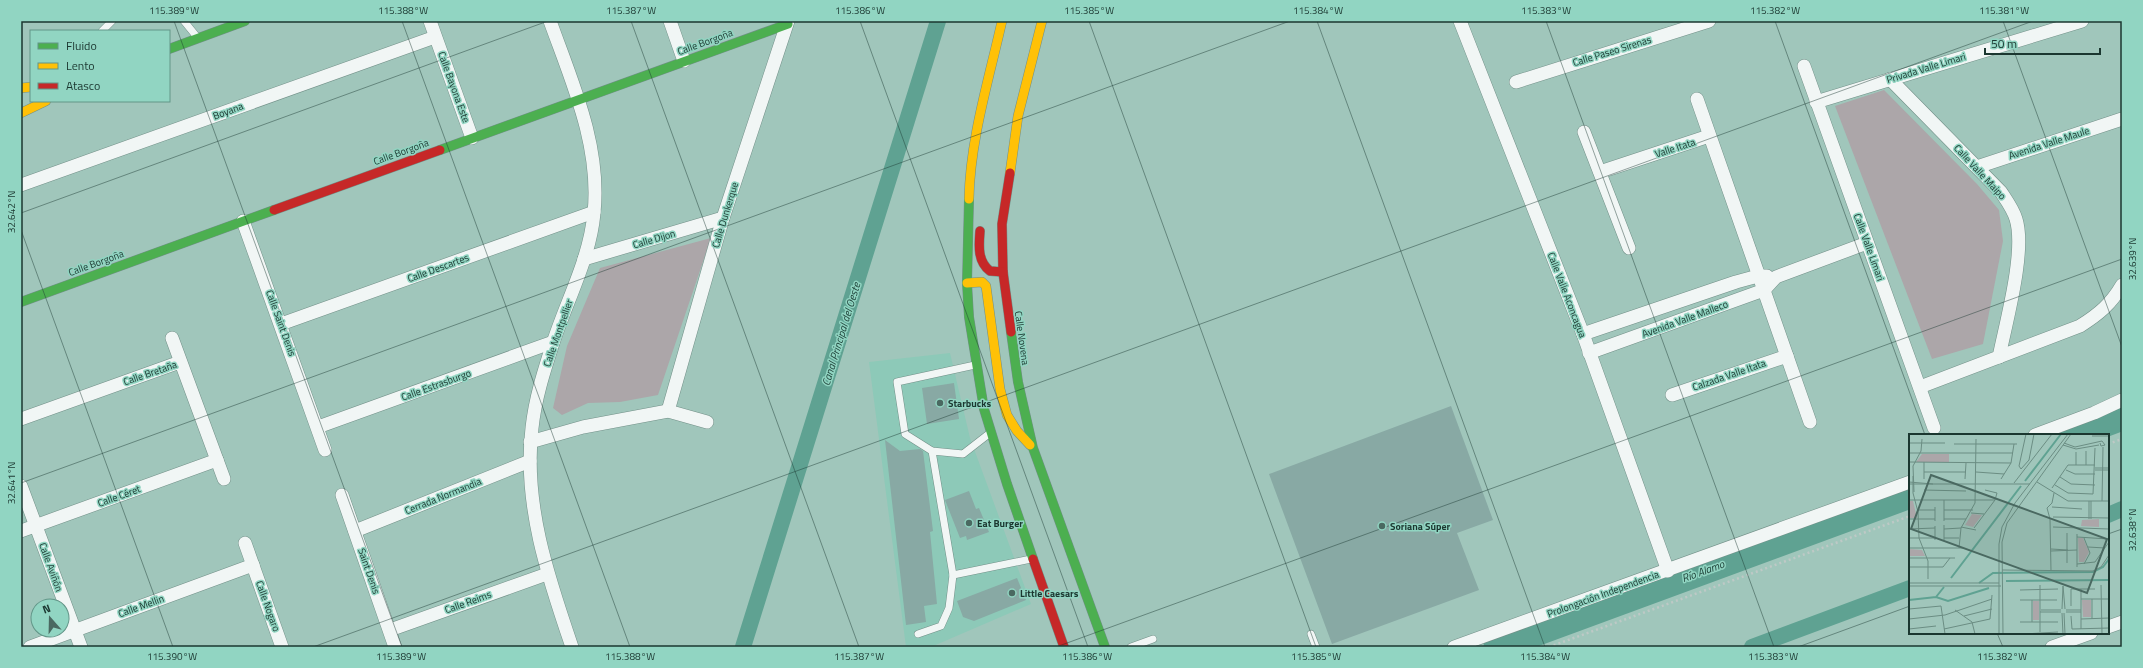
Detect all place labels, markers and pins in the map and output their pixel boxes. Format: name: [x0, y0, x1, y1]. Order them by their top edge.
place label: Starbucks: [948, 396, 991, 411]
marker: Starbucks: [935, 398, 945, 408]
place label: Eat Burger: [977, 516, 1023, 531]
marker: Eat Burger: [964, 518, 974, 528]
place label: Soriana Súper: [1390, 519, 1451, 534]
marker: Soriana Súper: [1377, 521, 1387, 531]
place label: Little Caesars: [1020, 586, 1079, 601]
marker: Little Caesars: [1007, 588, 1017, 598]

